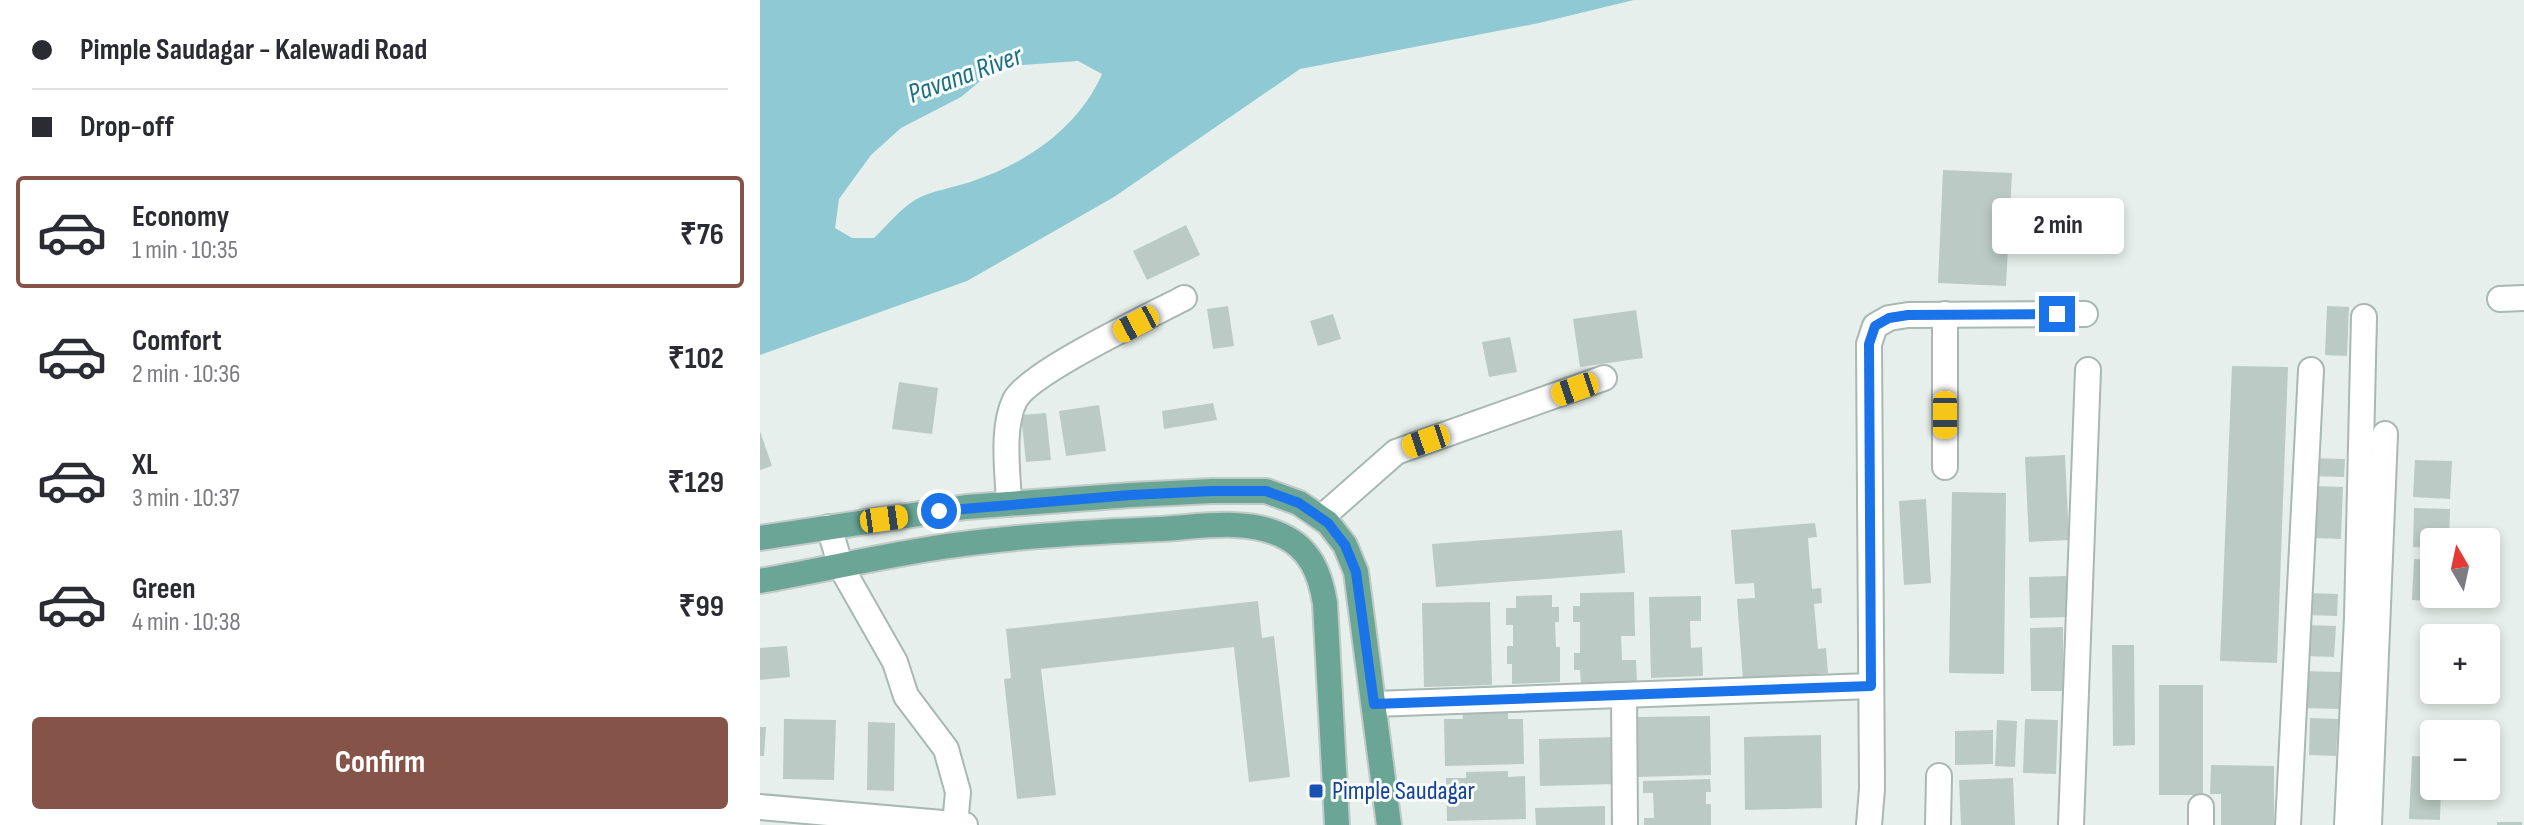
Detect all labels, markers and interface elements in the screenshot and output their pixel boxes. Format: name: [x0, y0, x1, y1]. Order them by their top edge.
text: Pimple Saudagar - Kalewadi Road: [80, 32, 427, 68]
water label: Pavana River: [903, 39, 1028, 111]
text: Drop-off: [80, 109, 174, 145]
icon: car: [36, 196, 108, 268]
callout: 2 min: [1991, 198, 2123, 254]
text: Economy: [132, 199, 229, 235]
text: 2 min: [2033, 210, 2083, 241]
text: ₹76: [680, 217, 724, 253]
text: 1 min · 10:35: [132, 235, 238, 266]
route end: [2039, 296, 2075, 332]
car: [1109, 302, 1163, 346]
icon: car: [36, 320, 108, 392]
text: Comfort: [132, 323, 222, 359]
text: ₹102: [668, 341, 724, 377]
text: 2 min · 10:36: [132, 359, 241, 390]
car: [1548, 370, 1602, 408]
car: [1933, 391, 1957, 439]
car: [1399, 422, 1453, 460]
icon: car: [36, 444, 108, 516]
text: XL: [132, 447, 158, 483]
text: ₹129: [667, 465, 724, 501]
text: 3 min · 10:37: [132, 483, 240, 514]
route start: [921, 493, 957, 529]
car: [859, 504, 909, 534]
north arrow: [2420, 528, 2500, 608]
map controls: [2420, 528, 2500, 800]
icon: car: [36, 568, 108, 640]
text: Green: [132, 571, 196, 607]
text: ₹99: [678, 589, 724, 625]
text: 4 min · 10:38: [132, 607, 241, 638]
button: +: [2420, 624, 2500, 704]
button: Confirm: [32, 717, 728, 809]
button: −: [2420, 720, 2500, 800]
place label: Pimple Saudagar: [1332, 776, 1476, 807]
marker: Pimple Saudagar: [1307, 782, 1325, 800]

